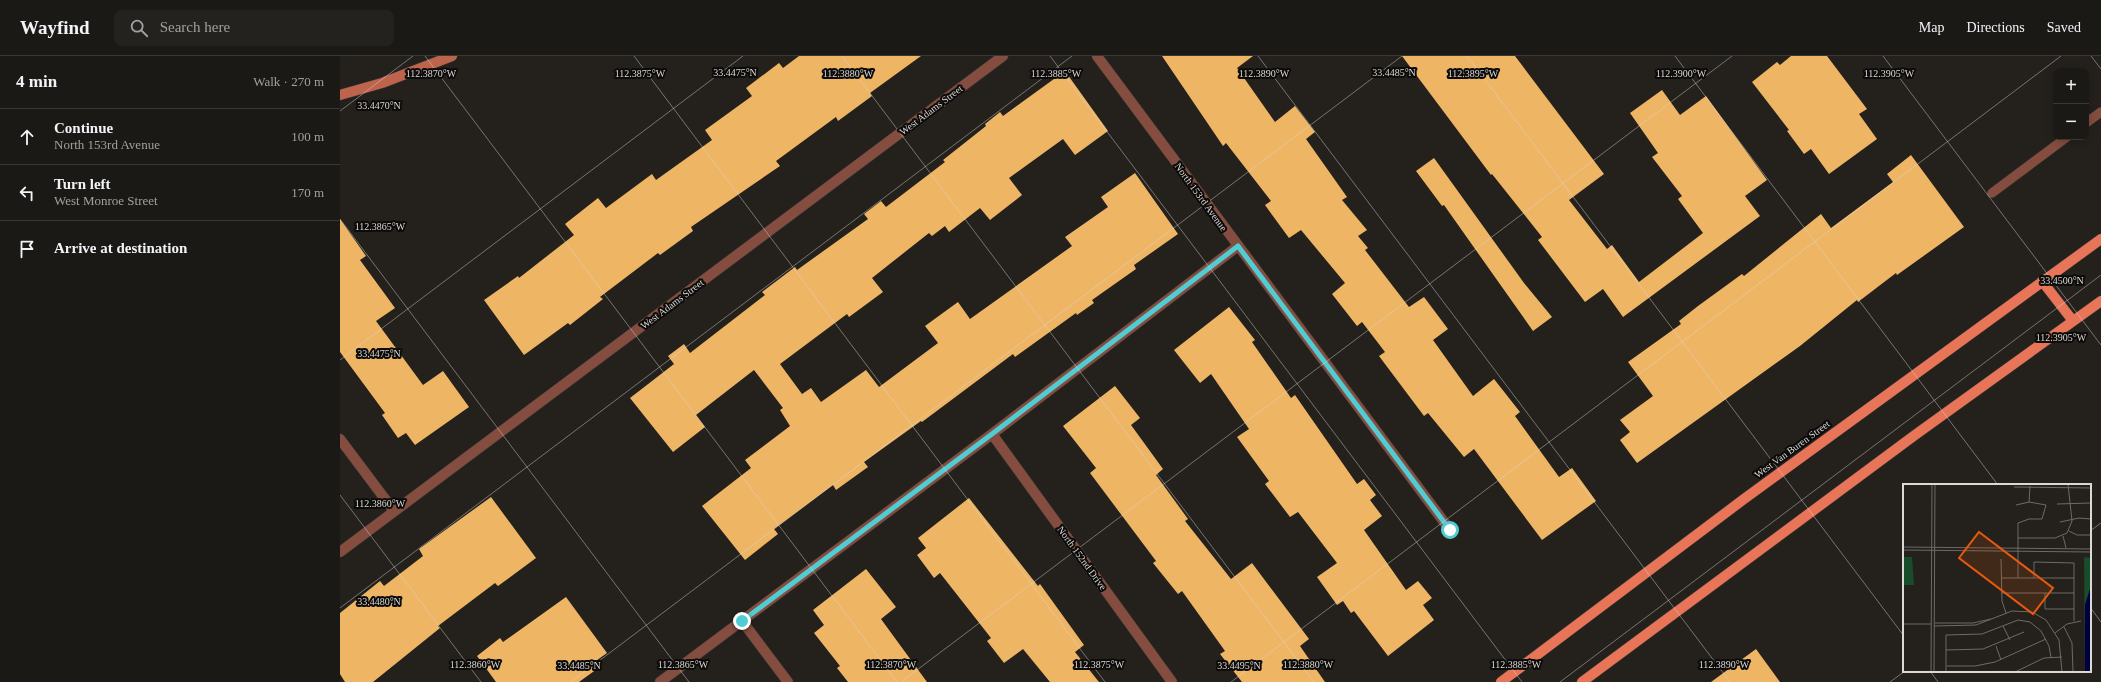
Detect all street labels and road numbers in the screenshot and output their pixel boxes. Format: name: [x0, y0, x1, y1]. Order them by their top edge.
street label: West Adams Street: [897, 83, 965, 137]
street label: North 153rd Avenue: [1173, 161, 1230, 234]
street label: West Adams Street: [638, 277, 706, 331]
street label: West Van Buren Street: [1752, 418, 1832, 480]
street label: North 152nd Drive: [1055, 524, 1109, 592]

